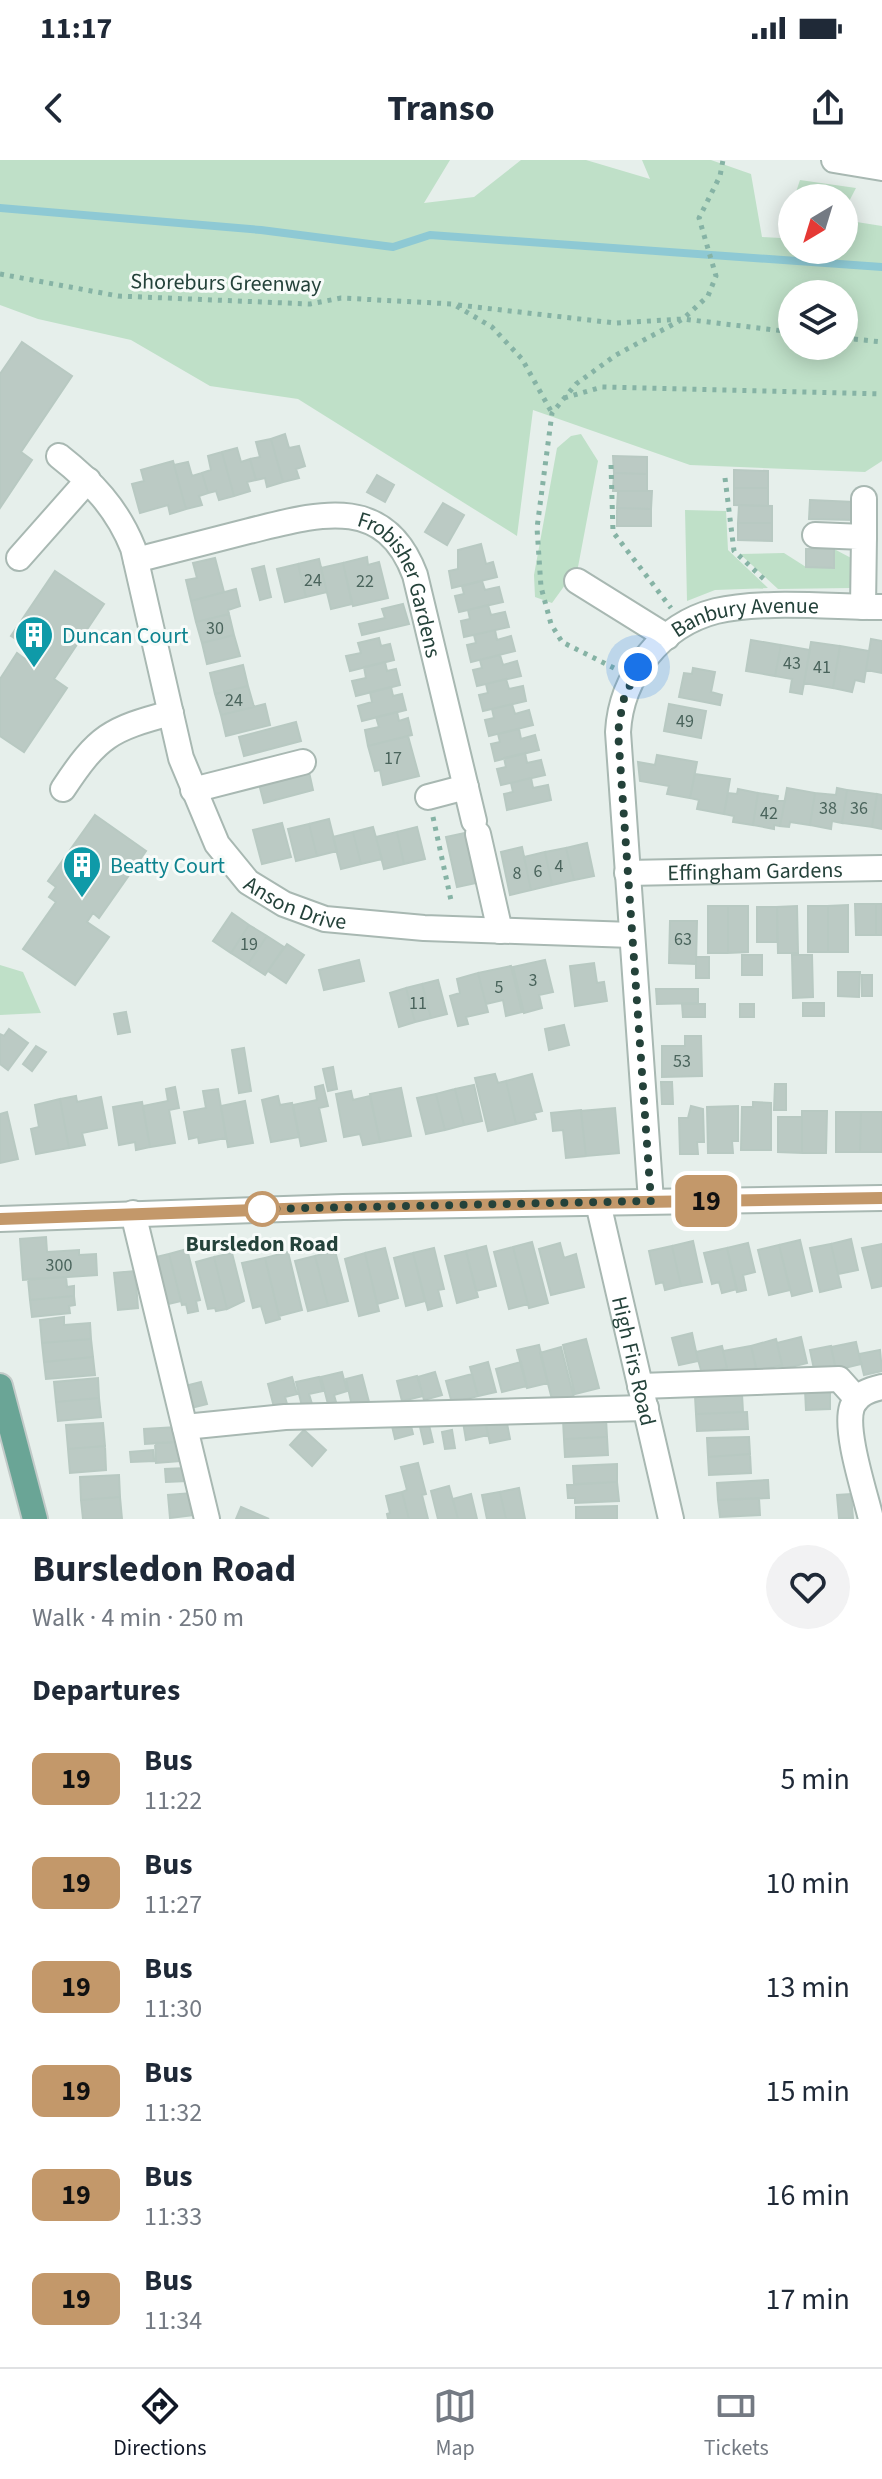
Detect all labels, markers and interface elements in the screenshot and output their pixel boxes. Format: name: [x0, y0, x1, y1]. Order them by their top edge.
text: 11:17: [40, 7, 112, 50]
text: Transo: [387, 83, 495, 134]
icon: back: [32, 86, 76, 130]
icon: share: [806, 86, 850, 130]
north arrow: [778, 184, 858, 264]
map controls: [778, 184, 858, 360]
street label: Shoreburs Greenway: [130, 265, 323, 301]
button: layers: [778, 280, 858, 360]
street label: Frobisher Gardens: [353, 504, 449, 661]
house number: 24: [304, 568, 322, 593]
house number: 22: [356, 569, 374, 594]
street label: Banbury Avenue: [665, 590, 819, 645]
building icon: Duncan Court: [13, 614, 55, 669]
house number: 30: [206, 616, 224, 641]
place label: Duncan Court: [62, 620, 189, 652]
your location: [618, 647, 658, 687]
house number: 43: [783, 651, 801, 676]
house number: 41: [813, 655, 831, 680]
house number: 24: [225, 688, 243, 713]
house number: 49: [676, 709, 694, 734]
house number: 17: [384, 746, 402, 771]
house number: 38: [819, 796, 837, 821]
house number: 36: [850, 796, 868, 821]
house number: 42: [760, 801, 778, 826]
building icon: Beatty Court: [61, 844, 103, 899]
place label: Beatty Court: [110, 850, 226, 882]
house number: 4: [555, 854, 564, 879]
street label: Effingham Gardens: [667, 854, 843, 889]
house number: 6: [534, 859, 543, 884]
house number: 8: [513, 861, 522, 886]
street label: Anson Drive: [238, 868, 348, 938]
house number: 63: [674, 927, 692, 952]
house number: 19: [240, 932, 258, 957]
house number: 3: [529, 968, 538, 993]
house number: 5: [495, 975, 504, 1000]
house number: 11: [409, 991, 427, 1016]
house number: 53: [673, 1049, 691, 1074]
line badge: 19: [670, 1175, 742, 1227]
text: 19: [691, 1181, 721, 1221]
marker: Bursledon Road: [245, 1192, 279, 1226]
place label: Bursledon Road: [185, 1228, 339, 1260]
house number: 300: [46, 1253, 72, 1278]
street label: High Firs Road: [603, 1293, 664, 1429]
text: Bursledon Road: [32, 1542, 296, 1596]
button: heart: [766, 1545, 850, 1629]
text: Walk · 4 min · 250 m: [32, 1599, 244, 1636]
text: Departures: [32, 1669, 180, 1712]
text: Bus: [144, 1739, 192, 1782]
text: 5 min: [780, 1758, 850, 1801]
text: 19: [61, 1759, 91, 1799]
text: 11:22: [144, 1782, 202, 1819]
text: Bus: [144, 1843, 192, 1886]
text: 10 min: [766, 1862, 850, 1905]
text: 19: [61, 1863, 91, 1903]
text: 11:27: [144, 1886, 202, 1923]
text: Bus: [144, 1947, 192, 1990]
text: 13 min: [766, 1966, 850, 2009]
text: 19: [61, 1967, 91, 2007]
text: 11:30: [144, 1990, 202, 2027]
text: Bus: [144, 2051, 192, 2094]
text: 15 min: [766, 2070, 850, 2113]
text: 19: [61, 2071, 91, 2111]
text: 11:32: [144, 2094, 202, 2131]
text: Bus: [144, 2155, 192, 2198]
text: 16 min: [766, 2174, 850, 2217]
text: 19: [61, 2175, 91, 2215]
text: 11:33: [144, 2198, 202, 2235]
text: Bus: [144, 2259, 192, 2302]
text: 17 min: [766, 2278, 850, 2321]
text: 19: [61, 2279, 91, 2319]
text: 11:34: [144, 2302, 202, 2339]
tab: Directions: [113, 2384, 206, 2464]
tab: Map: [433, 2384, 477, 2464]
tab: Tickets: [704, 2384, 769, 2464]

